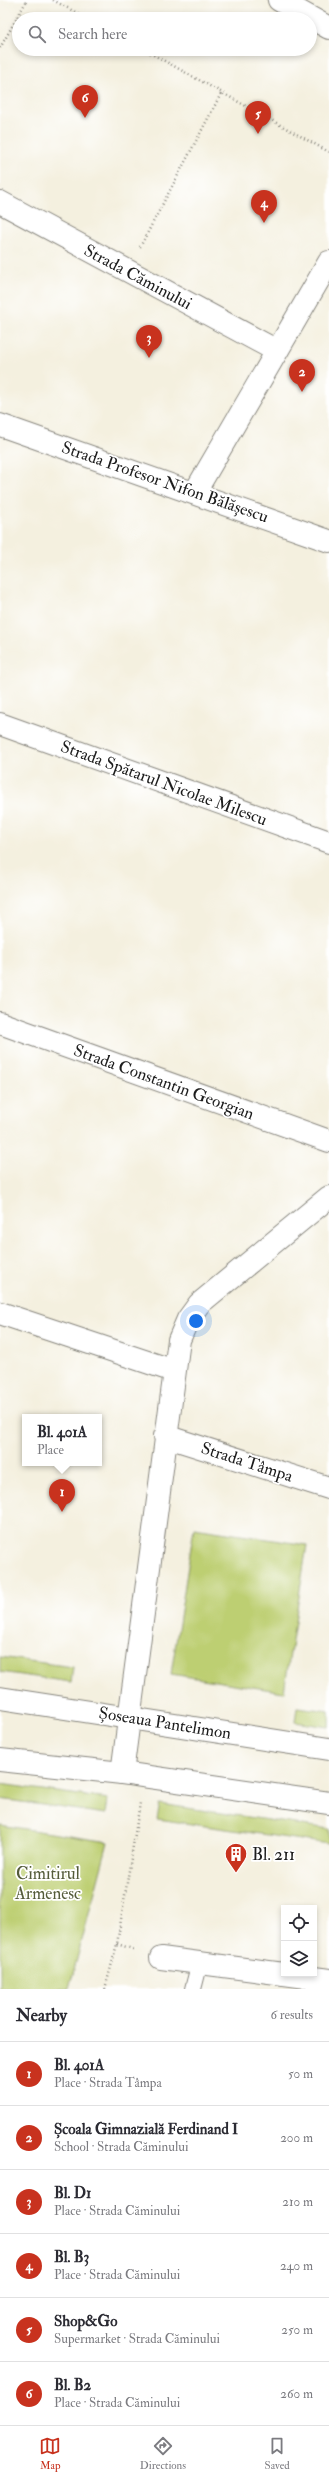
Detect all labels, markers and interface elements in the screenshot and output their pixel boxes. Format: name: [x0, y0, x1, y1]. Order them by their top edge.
search box: [12, 12, 317, 56]
icon: search: [26, 23, 48, 45]
text: Search here: [58, 25, 127, 44]
pin: 6: [72, 85, 98, 118]
pin: 5: [245, 101, 271, 134]
pin: 4: [251, 190, 277, 223]
street label: Strada Căminului: [80, 240, 196, 315]
pin: 3: [136, 325, 162, 358]
pin: 2: [289, 359, 315, 392]
street label: Strada Profesor Nifon Bălășescu: [59, 437, 271, 527]
street label: Strada Spătarul Nicolae Milescu: [58, 736, 270, 831]
street label: Strada Constantin Georgian: [71, 1040, 257, 1125]
your location: [186, 1311, 206, 1331]
popup: [22, 1414, 102, 1466]
text: Bl. 401A: [37, 1423, 87, 1442]
street label: Strada Tâmpa: [198, 1437, 296, 1488]
text: Place: [37, 1442, 64, 1458]
pin: 1: [49, 1479, 75, 1512]
street label: Șoseaua Pantelimon: [97, 1702, 233, 1744]
building icon: Bl. 211: [223, 1841, 249, 1874]
place label: Bl. 211: [252, 1844, 295, 1865]
park label: Cimitirul Armenesc: [14, 1863, 81, 1904]
map controls: [281, 1905, 317, 1977]
button: locate: [281, 1905, 317, 1941]
button: layers: [281, 1941, 317, 1977]
text: Nearby: [16, 2005, 67, 2026]
text: 6 results: [270, 2007, 313, 2023]
text: Bl. 401A: [54, 2056, 104, 2075]
text: 1: [27, 2066, 31, 2082]
text: 50 m: [288, 2066, 313, 2082]
text: Place · Strada Tâmpa: [54, 2075, 162, 2091]
text: Școala Gimnazială Ferdinand I: [54, 2120, 238, 2139]
text: 2: [26, 2130, 32, 2146]
text: 200 m: [280, 2130, 313, 2146]
text: School · Strada Căminului: [54, 2139, 188, 2155]
text: Bl. D1: [54, 2184, 91, 2203]
text: 3: [27, 2194, 32, 2210]
text: 210 m: [282, 2194, 313, 2210]
text: Place · Strada Căminului: [54, 2203, 180, 2219]
text: Bl. B3: [54, 2248, 89, 2267]
text: 4: [25, 2258, 33, 2274]
text: 240 m: [280, 2258, 313, 2274]
text: Place · Strada Căminului: [54, 2267, 180, 2283]
text: Shop&Go: [54, 2312, 117, 2331]
text: 5: [26, 2322, 32, 2338]
text: 250 m: [281, 2322, 313, 2338]
text: Supermarket · Strada Căminului: [54, 2331, 220, 2347]
text: Bl. B2: [54, 2376, 91, 2395]
text: 6: [26, 2386, 32, 2402]
text: 260 m: [280, 2386, 313, 2402]
text: Place · Strada Căminului: [54, 2395, 180, 2411]
tab: Map: [39, 2435, 61, 2472]
tab: Directions: [140, 2435, 186, 2472]
tab: Saved: [265, 2435, 290, 2472]

